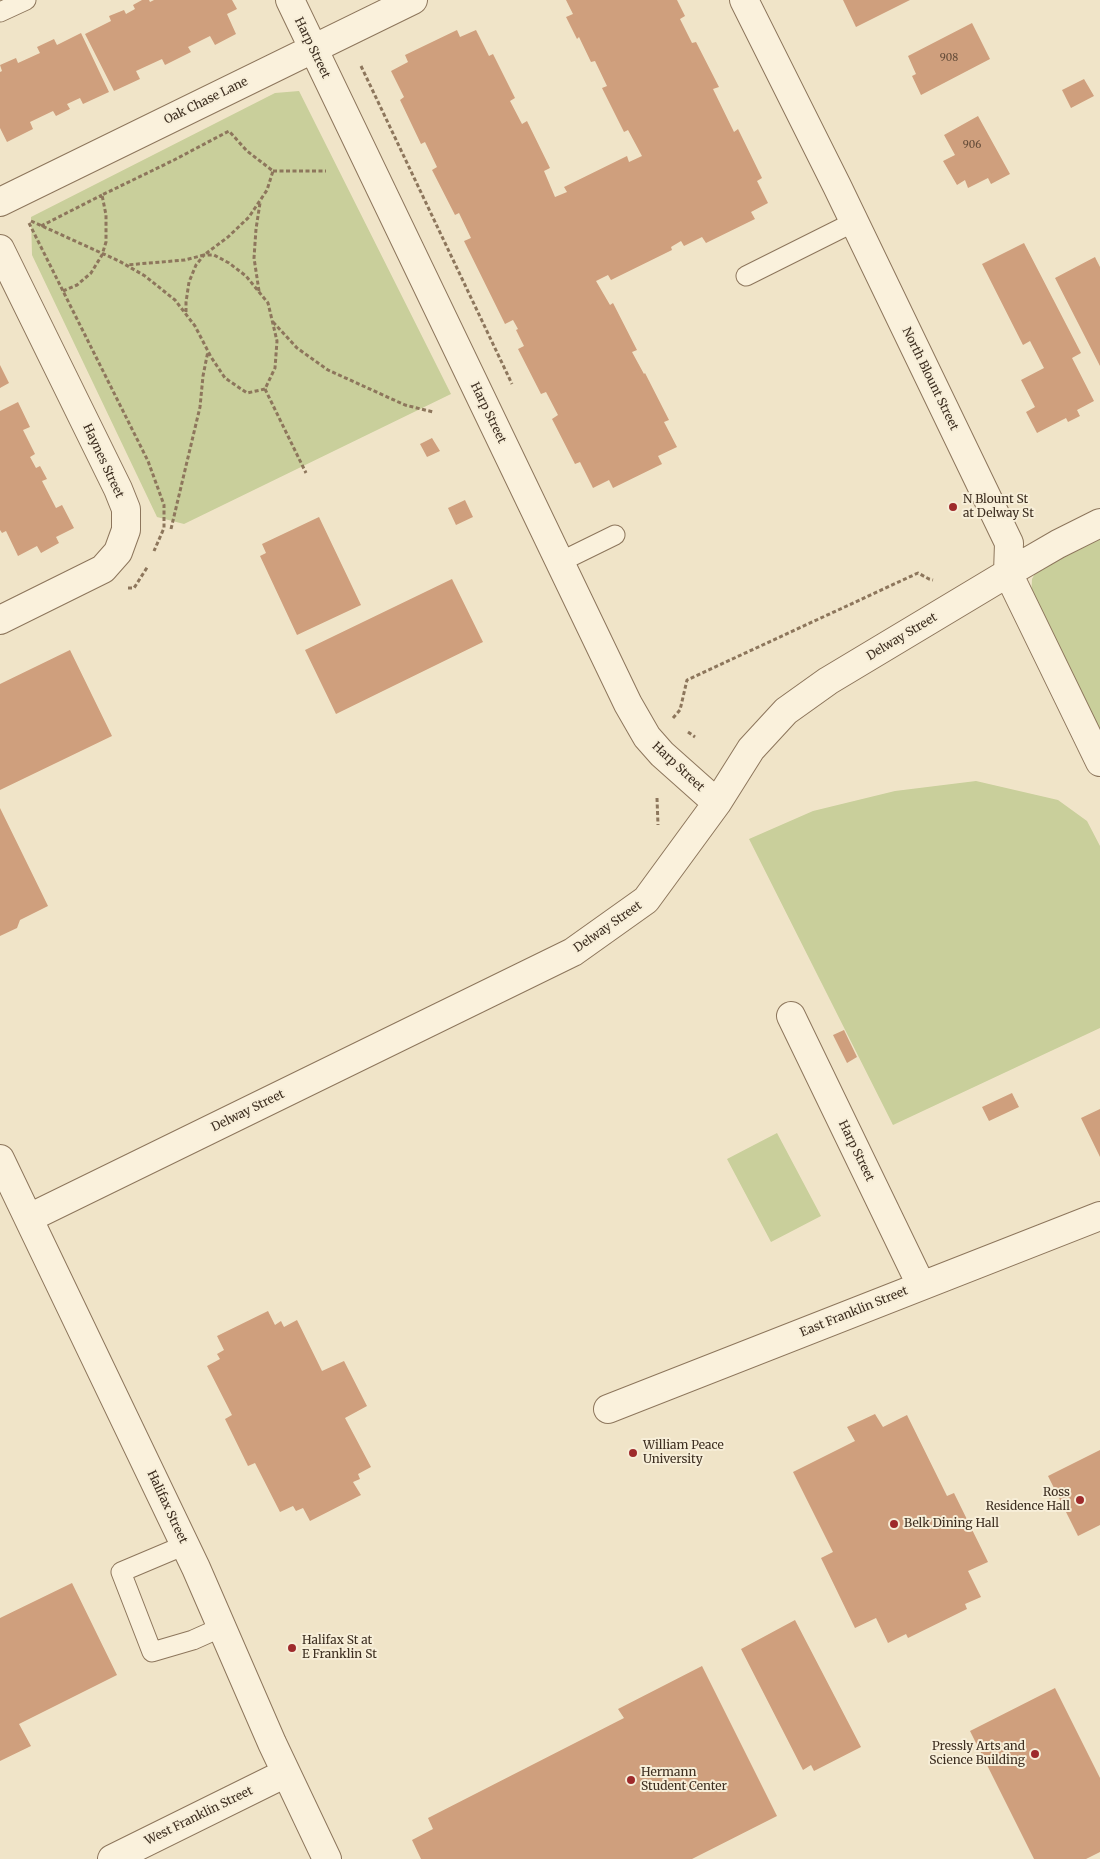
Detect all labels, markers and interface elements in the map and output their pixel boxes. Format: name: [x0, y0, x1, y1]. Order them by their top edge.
street label: Harp Street: [291, 15, 333, 81]
house number: 908: [940, 52, 958, 64]
street label: Oak Chase Lane: [162, 75, 250, 127]
house number: 906: [963, 139, 981, 151]
street label: North Blount Street: [899, 325, 961, 433]
street label: Harp Street: [467, 380, 509, 446]
street label: Haynes Street: [80, 422, 126, 500]
place label: N Blount St at Delway St: [963, 493, 1034, 521]
marker: N Blount St at Delway St: [947, 501, 959, 513]
street label: Delway Street: [864, 610, 940, 664]
street label: Harp Street: [649, 739, 707, 795]
street label: Delway Street: [571, 898, 645, 956]
street label: Delway Street: [209, 1087, 287, 1135]
street label: Harp Street: [835, 1118, 877, 1184]
street label: East Franklin Street: [798, 1284, 910, 1340]
place label: William Peace University: [643, 1439, 724, 1467]
marker: William Peace University: [627, 1447, 639, 1459]
street label: Halifax Street: [144, 1468, 190, 1546]
place label: Ross Residence Hall: [986, 1486, 1070, 1514]
marker: Ross Residence Hall: [1074, 1494, 1086, 1506]
place label: Belk Dining Hall: [904, 1517, 999, 1531]
marker: Belk Dining Hall: [888, 1518, 900, 1530]
place label: Halifax St at E Franklin St: [302, 1634, 377, 1662]
marker: Halifax St at E Franklin St: [286, 1642, 298, 1654]
place label: Pressly Arts and Science Building: [929, 1740, 1025, 1768]
marker: Pressly Arts and Science Building: [1029, 1748, 1041, 1760]
place label: Hermann Student Center: [641, 1766, 727, 1794]
marker: Hermann Student Center: [625, 1774, 637, 1786]
street label: West Franklin Street: [143, 1784, 255, 1848]

